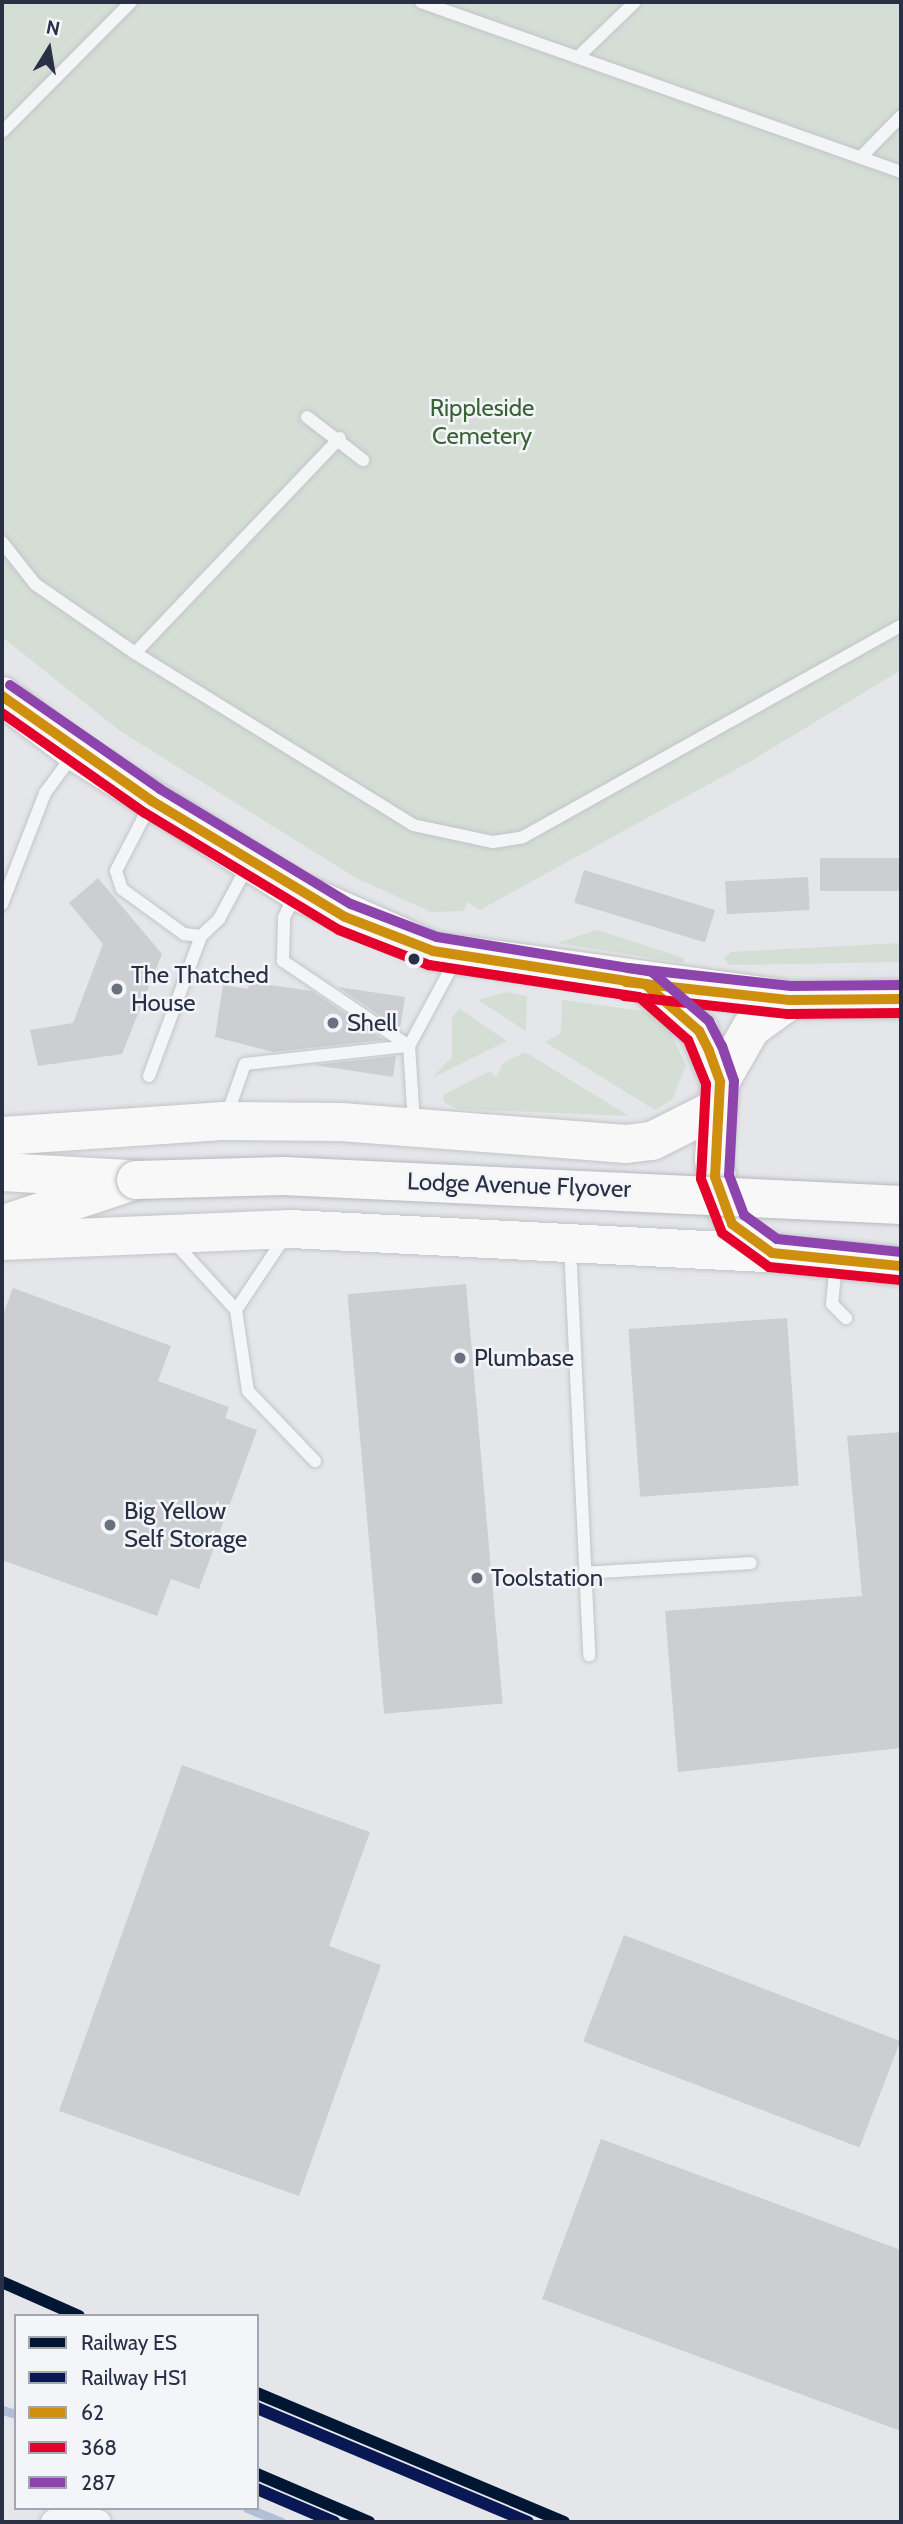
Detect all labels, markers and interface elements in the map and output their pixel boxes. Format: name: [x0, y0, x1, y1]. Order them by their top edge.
north arrow: [14, 14, 84, 84]
text: N: [44, 15, 62, 40]
park label: Rippleside Cemetery: [430, 394, 534, 450]
unlabelled marker: [407, 952, 421, 966]
place label: The Thatched House: [131, 961, 269, 1017]
marker: The Thatched House: [109, 981, 125, 997]
place label: Shell: [347, 1009, 397, 1037]
marker: Shell: [325, 1015, 341, 1031]
street label: Lodge Avenue Flyover: [407, 1167, 631, 1203]
place label: Plumbase: [474, 1344, 574, 1372]
marker: Plumbase: [452, 1350, 468, 1366]
place label: Big Yellow Self Storage: [124, 1497, 247, 1553]
marker: Big Yellow Self Storage: [102, 1517, 118, 1533]
place label: Toolstation: [491, 1564, 603, 1592]
marker: Toolstation: [469, 1570, 485, 1586]
legend: [14, 2314, 259, 2510]
text: Railway ES: [81, 2330, 177, 2355]
text: Railway HS1: [81, 2365, 187, 2390]
text: 62: [81, 2400, 104, 2425]
text: 368: [81, 2435, 117, 2460]
text: 287: [81, 2470, 115, 2495]

